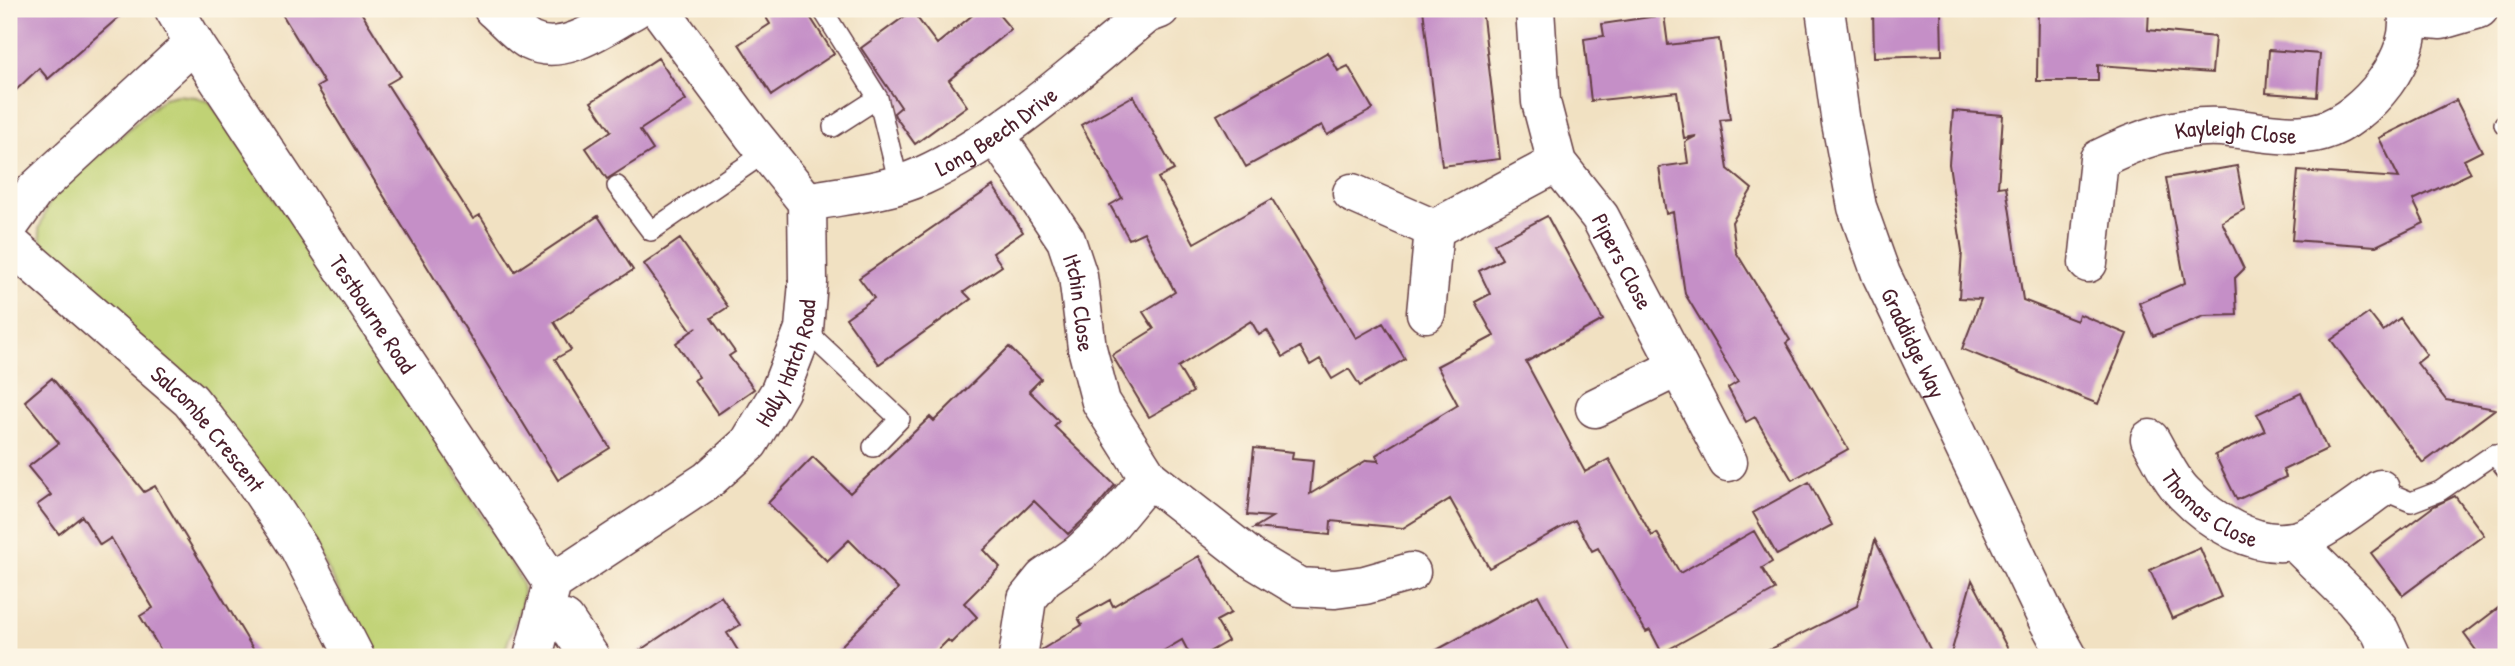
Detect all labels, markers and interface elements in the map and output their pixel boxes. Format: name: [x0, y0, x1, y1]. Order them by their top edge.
street label: Long Beech Drive: [930, 79, 1063, 183]
street label: Kayleigh Close: [2172, 111, 2297, 150]
street label: Pipers Close: [1585, 208, 1661, 314]
street label: Testbourne Road: [323, 248, 424, 379]
street label: Itchin Close: [1056, 249, 1103, 353]
street label: Graddidge Way: [1874, 282, 1954, 403]
street label: Holly Hatch Road: [747, 298, 822, 432]
street label: Salcombe Crescent: [145, 358, 273, 498]
street label: Thomas Close: [2155, 463, 2262, 554]

